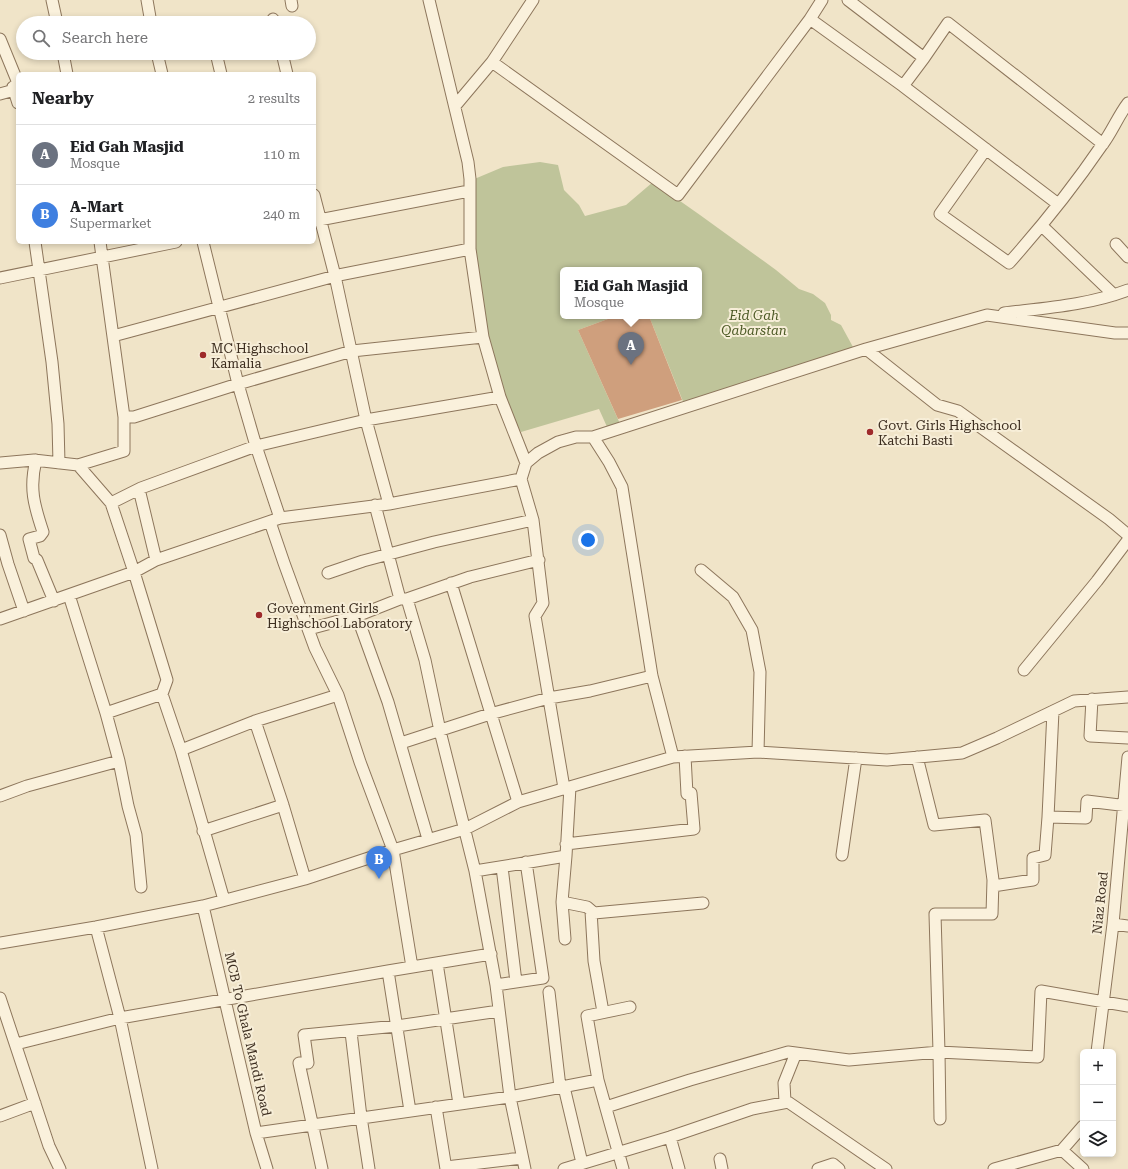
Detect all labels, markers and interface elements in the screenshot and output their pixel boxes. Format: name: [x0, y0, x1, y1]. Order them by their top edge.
search box: [16, 16, 316, 60]
icon: search: [30, 27, 52, 49]
text: Search here: [62, 29, 148, 47]
text: Nearby: [32, 88, 94, 108]
text: 2 results: [248, 91, 300, 106]
text: Eid Gah Masjid: [70, 138, 184, 156]
text: A: [40, 147, 50, 162]
text: 110 m: [263, 147, 300, 162]
text: Mosque: [70, 156, 120, 171]
text: A-Mart: [70, 198, 124, 216]
text: B: [40, 207, 50, 222]
text: 240 m: [263, 207, 300, 222]
text: Supermarket: [70, 216, 151, 231]
popup: [560, 267, 702, 319]
text: Eid Gah Masjid: [574, 277, 688, 295]
text: Mosque: [574, 295, 624, 310]
park label: Eid Gah Qabarstan: [721, 308, 787, 338]
pin: A: [618, 332, 644, 365]
place label: MC Highschool Kamalia: [211, 341, 309, 371]
marker: MC Highschool Kamalia: [198, 350, 208, 360]
place label: Govt. Girls Highschool Katchi Basti: [878, 418, 1021, 448]
marker: Govt. Girls Highschool Katchi Basti: [865, 427, 875, 437]
your location: [578, 530, 598, 550]
place label: Government Girls Highschool Laboratory: [267, 601, 413, 631]
marker: Government Girls Highschool Laboratory: [254, 610, 264, 620]
pin: B: [366, 846, 392, 879]
street label: Niaz Road: [1089, 870, 1111, 935]
street label: MCB To Ghala Mandi Road: [222, 950, 274, 1118]
map controls: [1080, 1049, 1116, 1157]
button: +: [1080, 1049, 1116, 1085]
button: −: [1080, 1085, 1116, 1121]
button: layers: [1080, 1121, 1116, 1157]

